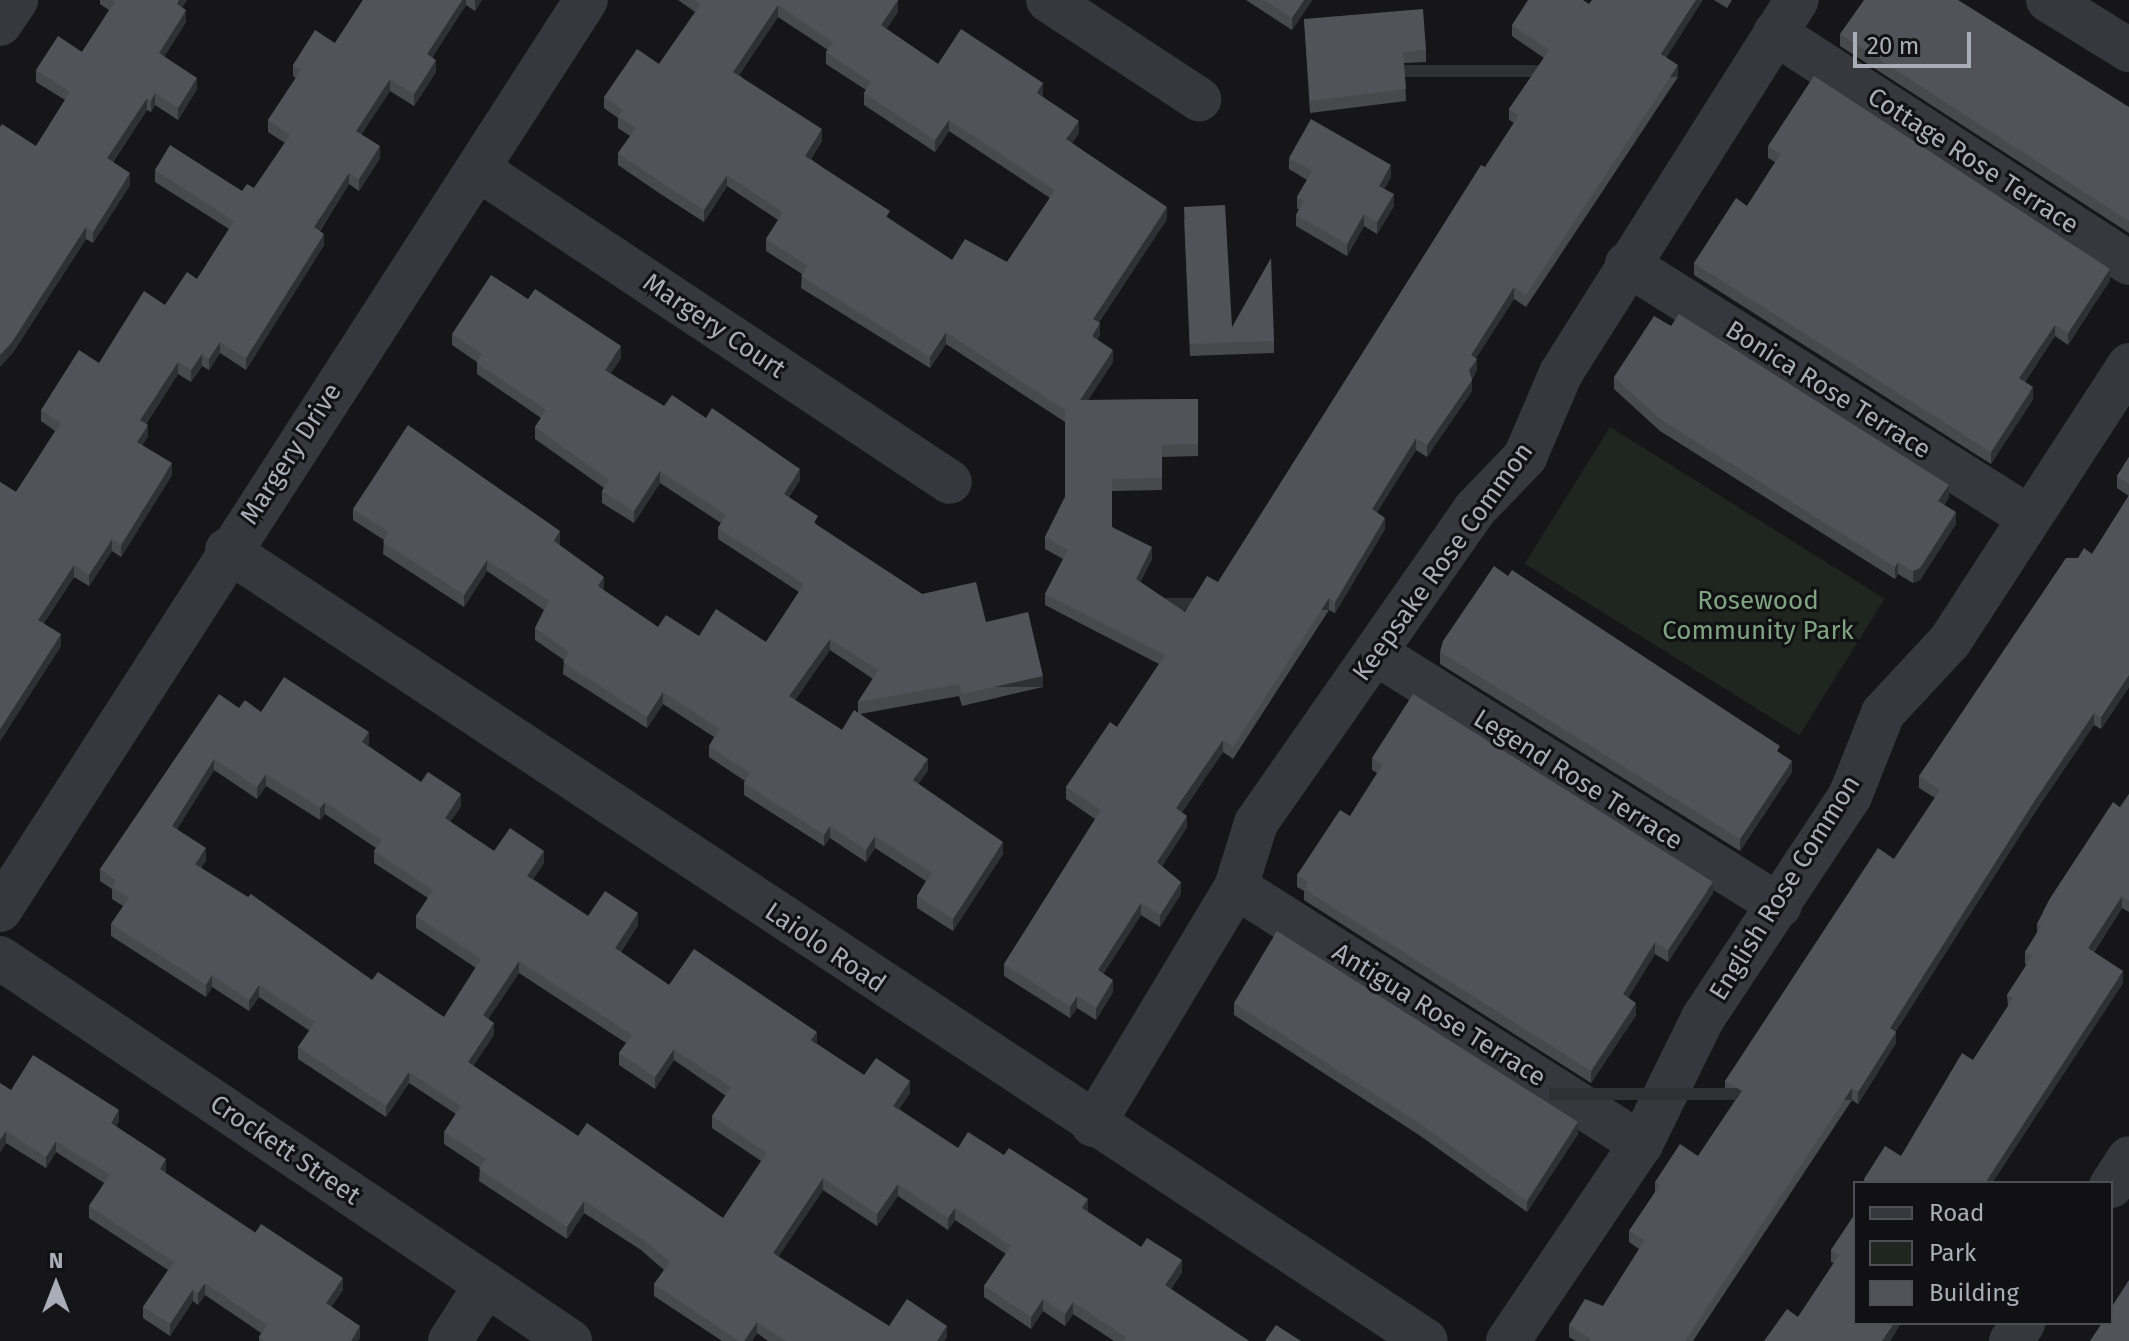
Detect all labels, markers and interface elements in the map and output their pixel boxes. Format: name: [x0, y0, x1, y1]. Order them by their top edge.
scale bar: [1857, 16, 1975, 66]
text: 20 m: [1867, 32, 1919, 60]
street label: Cottage Rose Terrace: [1862, 81, 2084, 241]
street label: Margery Court: [637, 267, 791, 385]
street label: Bonica Rose Terrace: [1720, 314, 1936, 466]
street label: Margery Drive: [234, 378, 348, 530]
street label: Keepsake Rose Common: [1346, 437, 1540, 687]
park label: Rosewood Community Park: [1662, 585, 1854, 646]
street label: Legend Rose Terrace: [1468, 703, 1688, 857]
street label: English Rose Common: [1703, 770, 1867, 1006]
street label: Laiolo Road: [759, 896, 891, 1000]
street label: Antigua Rose Terrace: [1327, 937, 1551, 1093]
street label: Crockett Street: [204, 1088, 366, 1212]
legend: [1853, 1181, 2113, 1325]
text: Road: [1929, 1199, 1984, 1227]
text: Park: [1929, 1239, 1976, 1267]
north arrow: [16, 1245, 96, 1325]
text: N: [49, 1247, 63, 1274]
text: Building: [1929, 1279, 2019, 1307]

